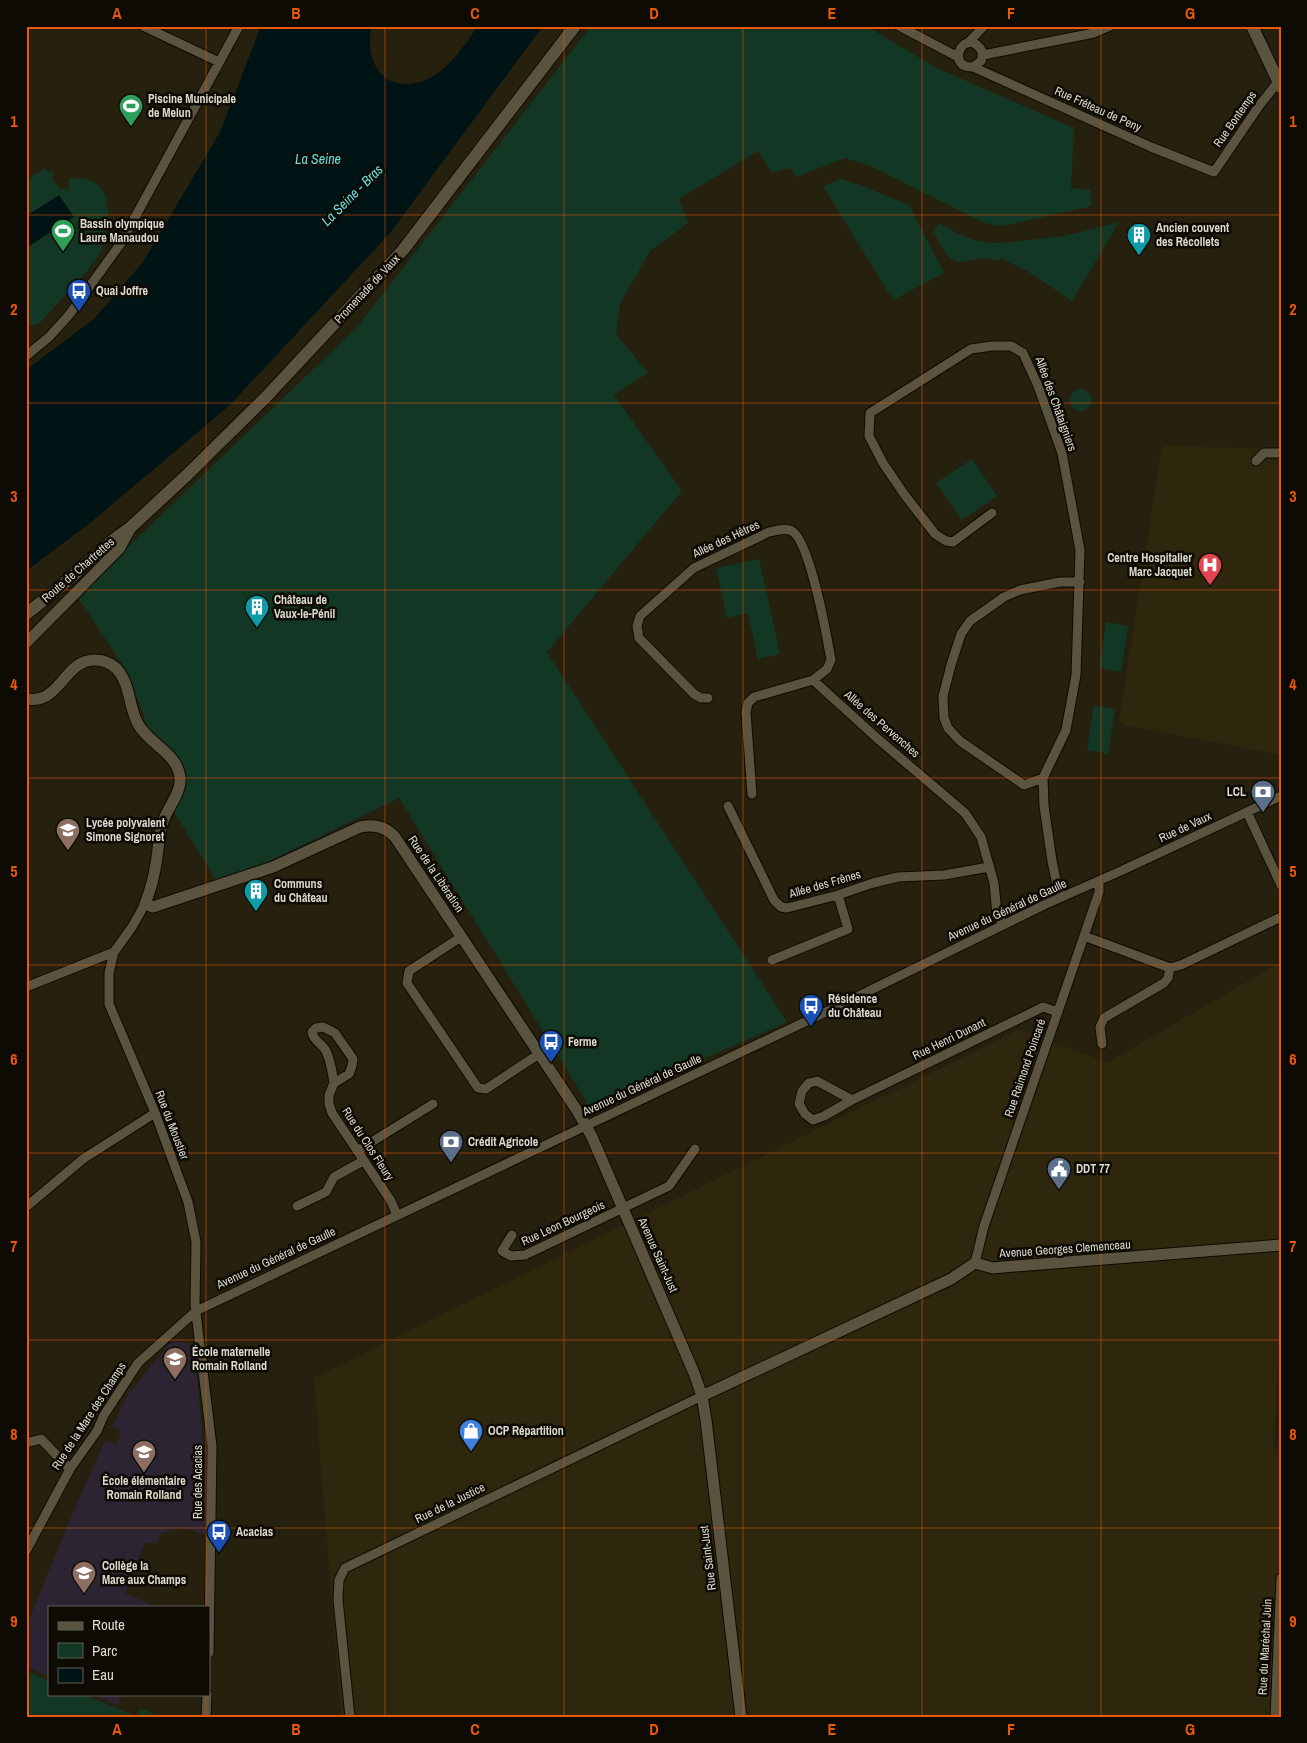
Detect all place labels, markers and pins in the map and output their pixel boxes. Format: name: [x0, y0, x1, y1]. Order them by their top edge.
place label: Piscine Municipale de Melun: [148, 91, 237, 121]
sports icon: Piscine Municipale de Melun: [118, 93, 144, 127]
place label: Bassin olympique Laure Manaudou: [80, 216, 165, 246]
sports icon: Bassin olympique Laure Manaudou: [50, 218, 76, 252]
place label: Ancien couvent des Récollets: [1156, 220, 1230, 250]
building icon: Ancien couvent des Récollets: [1126, 222, 1152, 256]
bus stop icon: Quai Joffre: [66, 278, 92, 312]
place label: Quai Joffre: [96, 283, 148, 299]
place label: Centre Hospitalier Marc Jacquet: [1107, 550, 1193, 580]
hospital icon: Centre Hospitalier Marc Jacquet: [1197, 552, 1223, 586]
place label: Château de Vaux-le-Pénil: [274, 592, 336, 622]
building icon: Château de Vaux-le-Pénil: [244, 594, 270, 628]
bank icon: LCL: [1250, 779, 1276, 813]
place label: LCL: [1227, 784, 1246, 800]
place label: Lycée polyvalent Simone Signoret: [86, 815, 166, 845]
school or university icon: Lycée polyvalent Simone Signoret: [55, 817, 81, 851]
place label: Communs du Château: [274, 876, 328, 906]
building icon: Communs du Château: [243, 878, 269, 912]
place label: Résidence du Château: [828, 991, 882, 1021]
bus stop icon: Résidence du Château: [798, 993, 824, 1027]
bus stop icon: Ferme: [538, 1029, 564, 1063]
place label: Ferme: [568, 1034, 598, 1050]
bank icon: Crédit Agricole: [438, 1129, 464, 1163]
place label: Crédit Agricole: [468, 1134, 539, 1150]
public building icon: DDT 77: [1046, 1156, 1072, 1190]
place label: DDT 77: [1076, 1161, 1110, 1177]
place label: École maternelle Romain Rolland: [192, 1344, 271, 1374]
school or university icon: École maternelle Romain Rolland: [162, 1346, 188, 1380]
shop icon: OCP Répartition: [458, 1418, 484, 1452]
place label: OCP Répartition: [488, 1423, 564, 1439]
school or university icon: École élémentaire Romain Rolland: [131, 1439, 157, 1473]
place label: École élémentaire Romain Rolland: [102, 1473, 186, 1503]
bus stop icon: Acacias: [206, 1519, 232, 1553]
place label: Acacias: [236, 1524, 274, 1540]
place label: Collège la Mare aux Champs: [102, 1558, 187, 1588]
school or university icon: Collège la Mare aux Champs: [71, 1560, 97, 1594]

